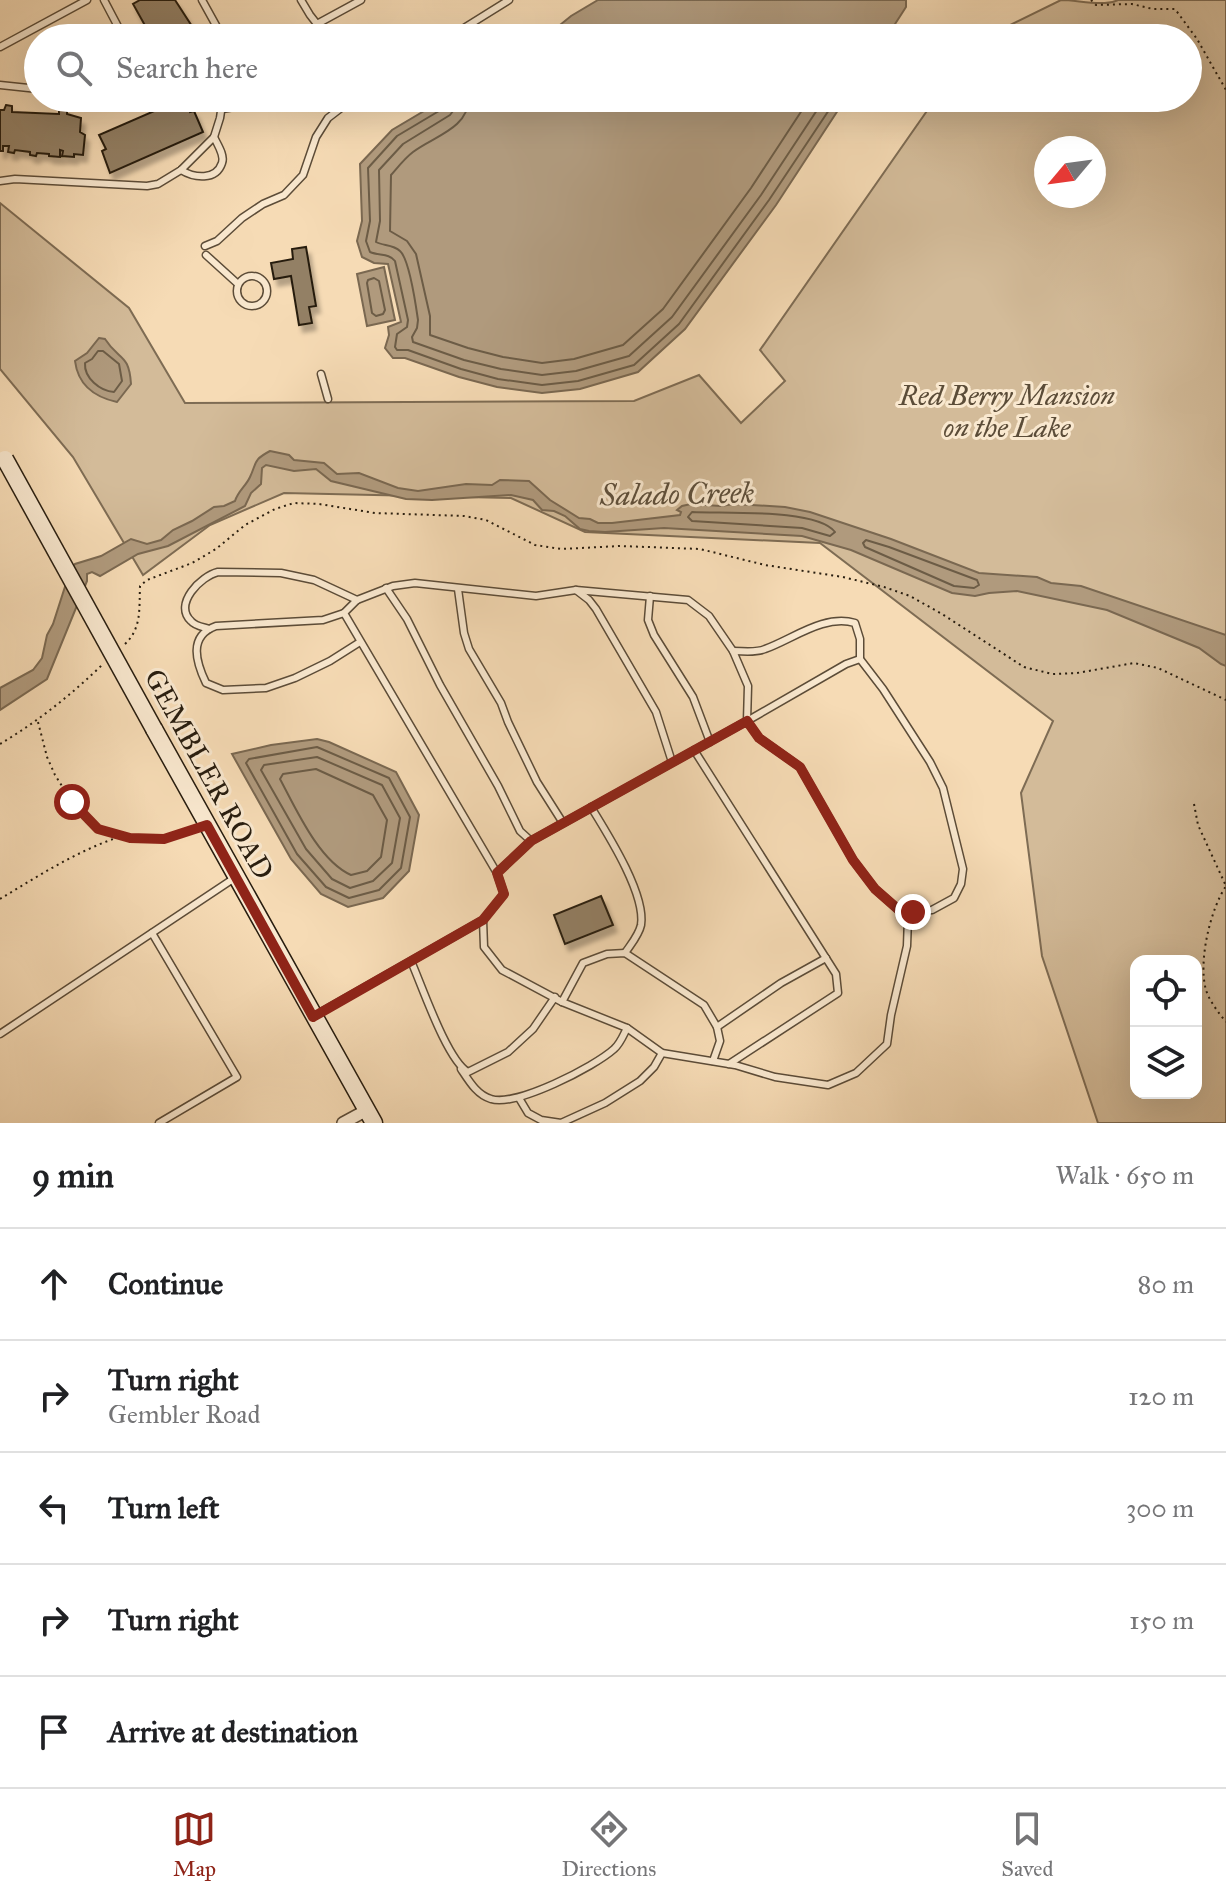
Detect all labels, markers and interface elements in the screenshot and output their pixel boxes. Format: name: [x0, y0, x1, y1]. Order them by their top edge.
search box: [24, 24, 1202, 112]
icon: search: [52, 46, 96, 90]
text: Search here: [116, 50, 258, 86]
north arrow: [1034, 136, 1106, 208]
park label: Red Berry Mansion on the Lake: [898, 378, 1115, 445]
water label: Salado Creek: [598, 475, 755, 513]
street label: GEMBLER ROAD: [137, 663, 281, 885]
route start: [54, 784, 90, 820]
route end: [895, 894, 931, 930]
map controls: [1130, 955, 1202, 1099]
button: locate: [1130, 955, 1202, 1027]
button: layers: [1130, 1027, 1202, 1099]
text: 9 min: [32, 1155, 114, 1196]
text: Walk · 650 m: [1056, 1159, 1194, 1191]
icon: ahead: [32, 1262, 76, 1306]
text: Continue: [108, 1266, 223, 1302]
text: 80 m: [1138, 1268, 1194, 1300]
text: Turn right: [108, 1362, 239, 1398]
icon: right: [32, 1374, 76, 1418]
text: 120 m: [1128, 1380, 1194, 1412]
text: Gembler Road: [108, 1398, 261, 1430]
icon: left: [32, 1486, 76, 1530]
text: Turn left: [108, 1490, 219, 1526]
text: 300 m: [1126, 1492, 1194, 1524]
icon: right: [32, 1598, 76, 1642]
text: Turn right: [108, 1602, 239, 1638]
text: 150 m: [1129, 1604, 1194, 1636]
icon: arrive: [32, 1710, 76, 1754]
text: Arrive at destination: [108, 1714, 358, 1750]
tab: Map: [172, 1807, 216, 1882]
tab: Directions: [561, 1807, 656, 1882]
tab: Saved: [1001, 1807, 1053, 1882]

